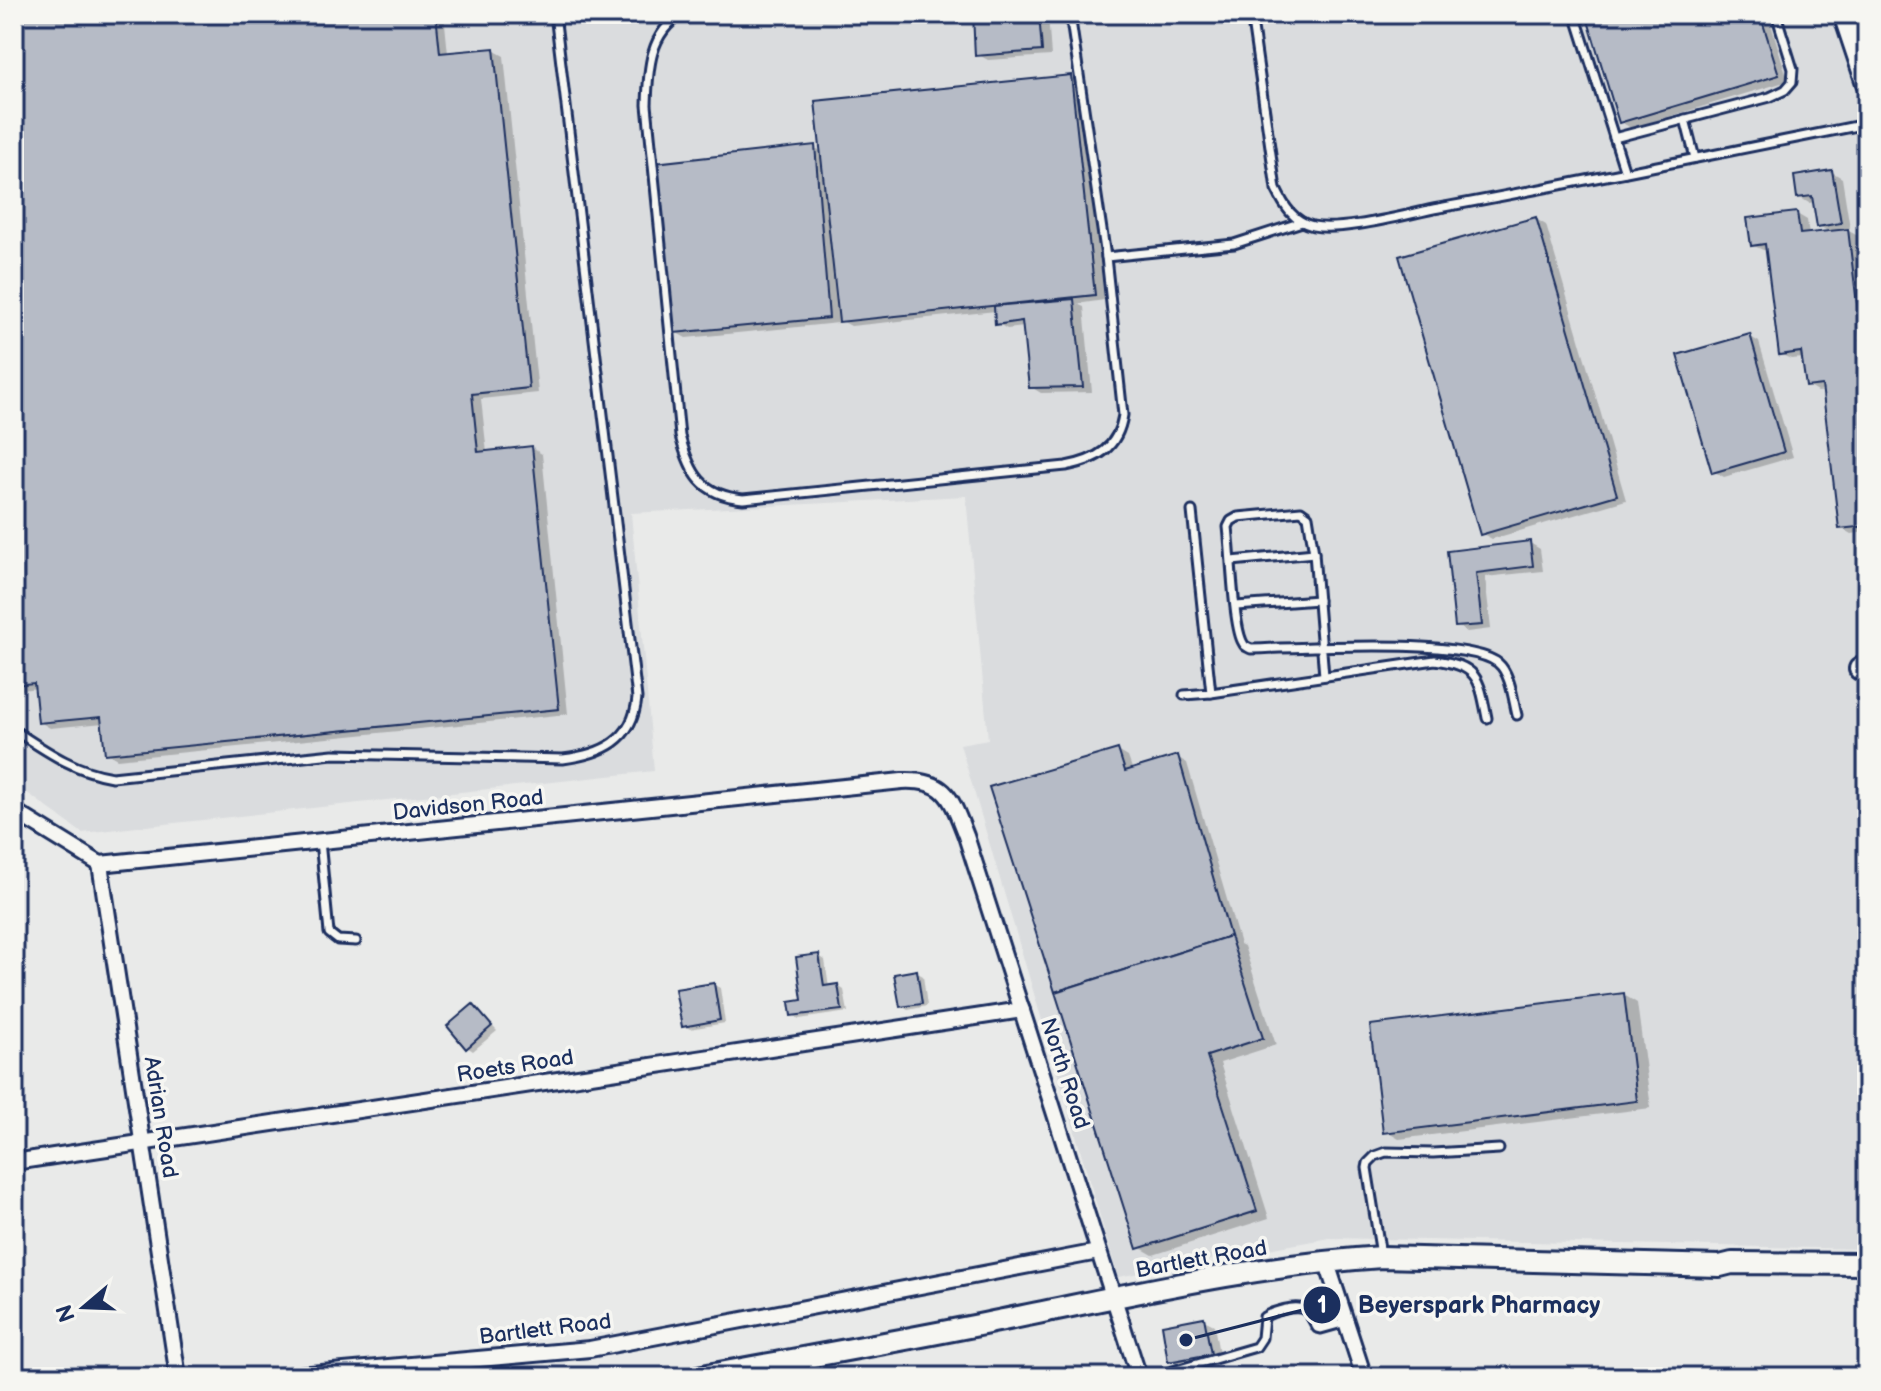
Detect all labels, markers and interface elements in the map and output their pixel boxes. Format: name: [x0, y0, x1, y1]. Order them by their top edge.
street label: Davidson Road: [391, 784, 545, 827]
street label: North Road: [1034, 1014, 1095, 1132]
street label: Roets Road: [455, 1044, 575, 1089]
street label: Adrian Road: [138, 1055, 183, 1180]
street label: Bartlett Road: [1133, 1235, 1269, 1284]
north arrow: [44, 1267, 124, 1347]
callout: Beyerspark Pharmacy: [1302, 1281, 1617, 1329]
text: 1: [1317, 1291, 1327, 1320]
text: Beyerspark Pharmacy: [1358, 1291, 1600, 1320]
text: N: [51, 1301, 82, 1325]
street label: Bartlett Road: [478, 1308, 613, 1351]

